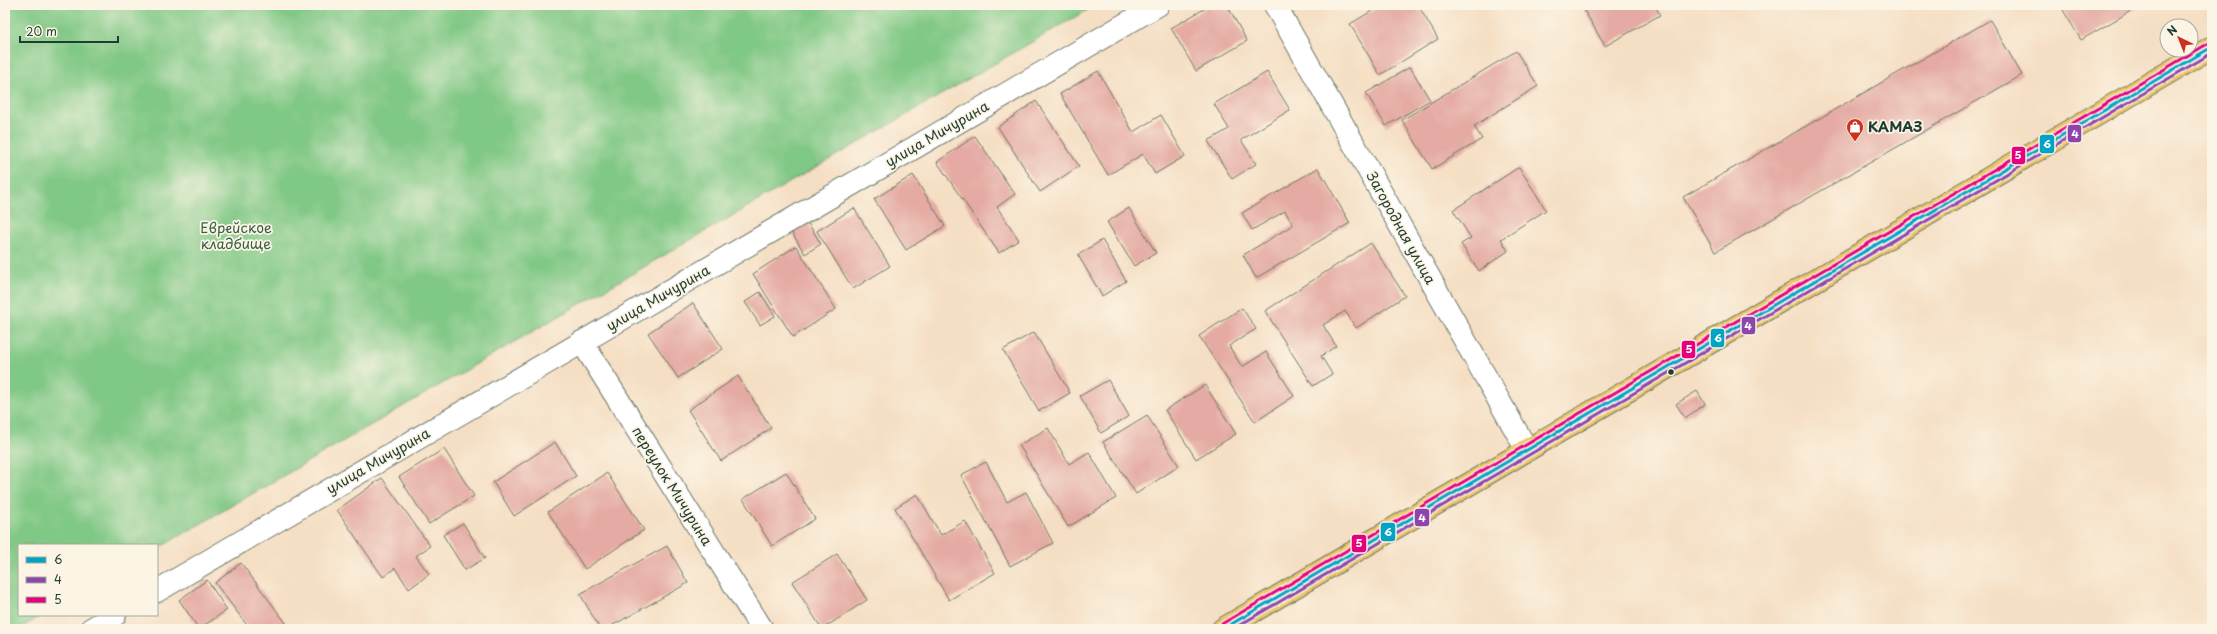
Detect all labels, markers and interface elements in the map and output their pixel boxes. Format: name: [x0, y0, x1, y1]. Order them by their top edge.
scale bar: [20, 18, 118, 44]
north arrow: [2159, 18, 2199, 58]
text: N: [2163, 21, 2181, 40]
text: 20 m: [26, 22, 57, 40]
street label: улица Мичурина: [881, 95, 993, 172]
place label: КАМАЗ: [1868, 116, 1922, 137]
shop icon: КАМАЗ: [1845, 117, 1865, 142]
line badge: 4: [2067, 124, 2082, 143]
text: 4: [2071, 125, 2079, 142]
line badge: 6: [2039, 134, 2055, 154]
text: 6: [2043, 135, 2051, 152]
line badge: 5: [2011, 146, 2026, 165]
text: 5: [2014, 146, 2022, 163]
street label: Загородная улица: [1362, 168, 1441, 288]
park label: Еврейское кладбище: [200, 217, 272, 254]
street label: улица Мичурина: [602, 259, 714, 336]
line badge: 4: [1741, 316, 1756, 335]
text: 4: [1744, 317, 1752, 334]
line badge: 6: [1710, 328, 1725, 348]
text: 6: [1714, 329, 1722, 346]
line badge: 5: [1681, 340, 1696, 359]
text: 5: [1685, 340, 1693, 357]
unlabelled marker: [1666, 367, 1676, 377]
street label: улица Мичурина: [322, 422, 434, 499]
street label: переулок Мичурина: [627, 422, 718, 550]
line badge: 4: [1414, 508, 1430, 527]
text: 4: [1418, 509, 1426, 526]
line badge: 6: [1380, 522, 1396, 542]
text: 6: [1384, 523, 1392, 540]
line badge: 5: [1351, 534, 1367, 553]
text: 5: [1355, 534, 1363, 551]
legend: [18, 544, 158, 616]
text: 6: [54, 550, 62, 568]
text: 4: [54, 570, 62, 588]
text: 5: [54, 590, 62, 608]

